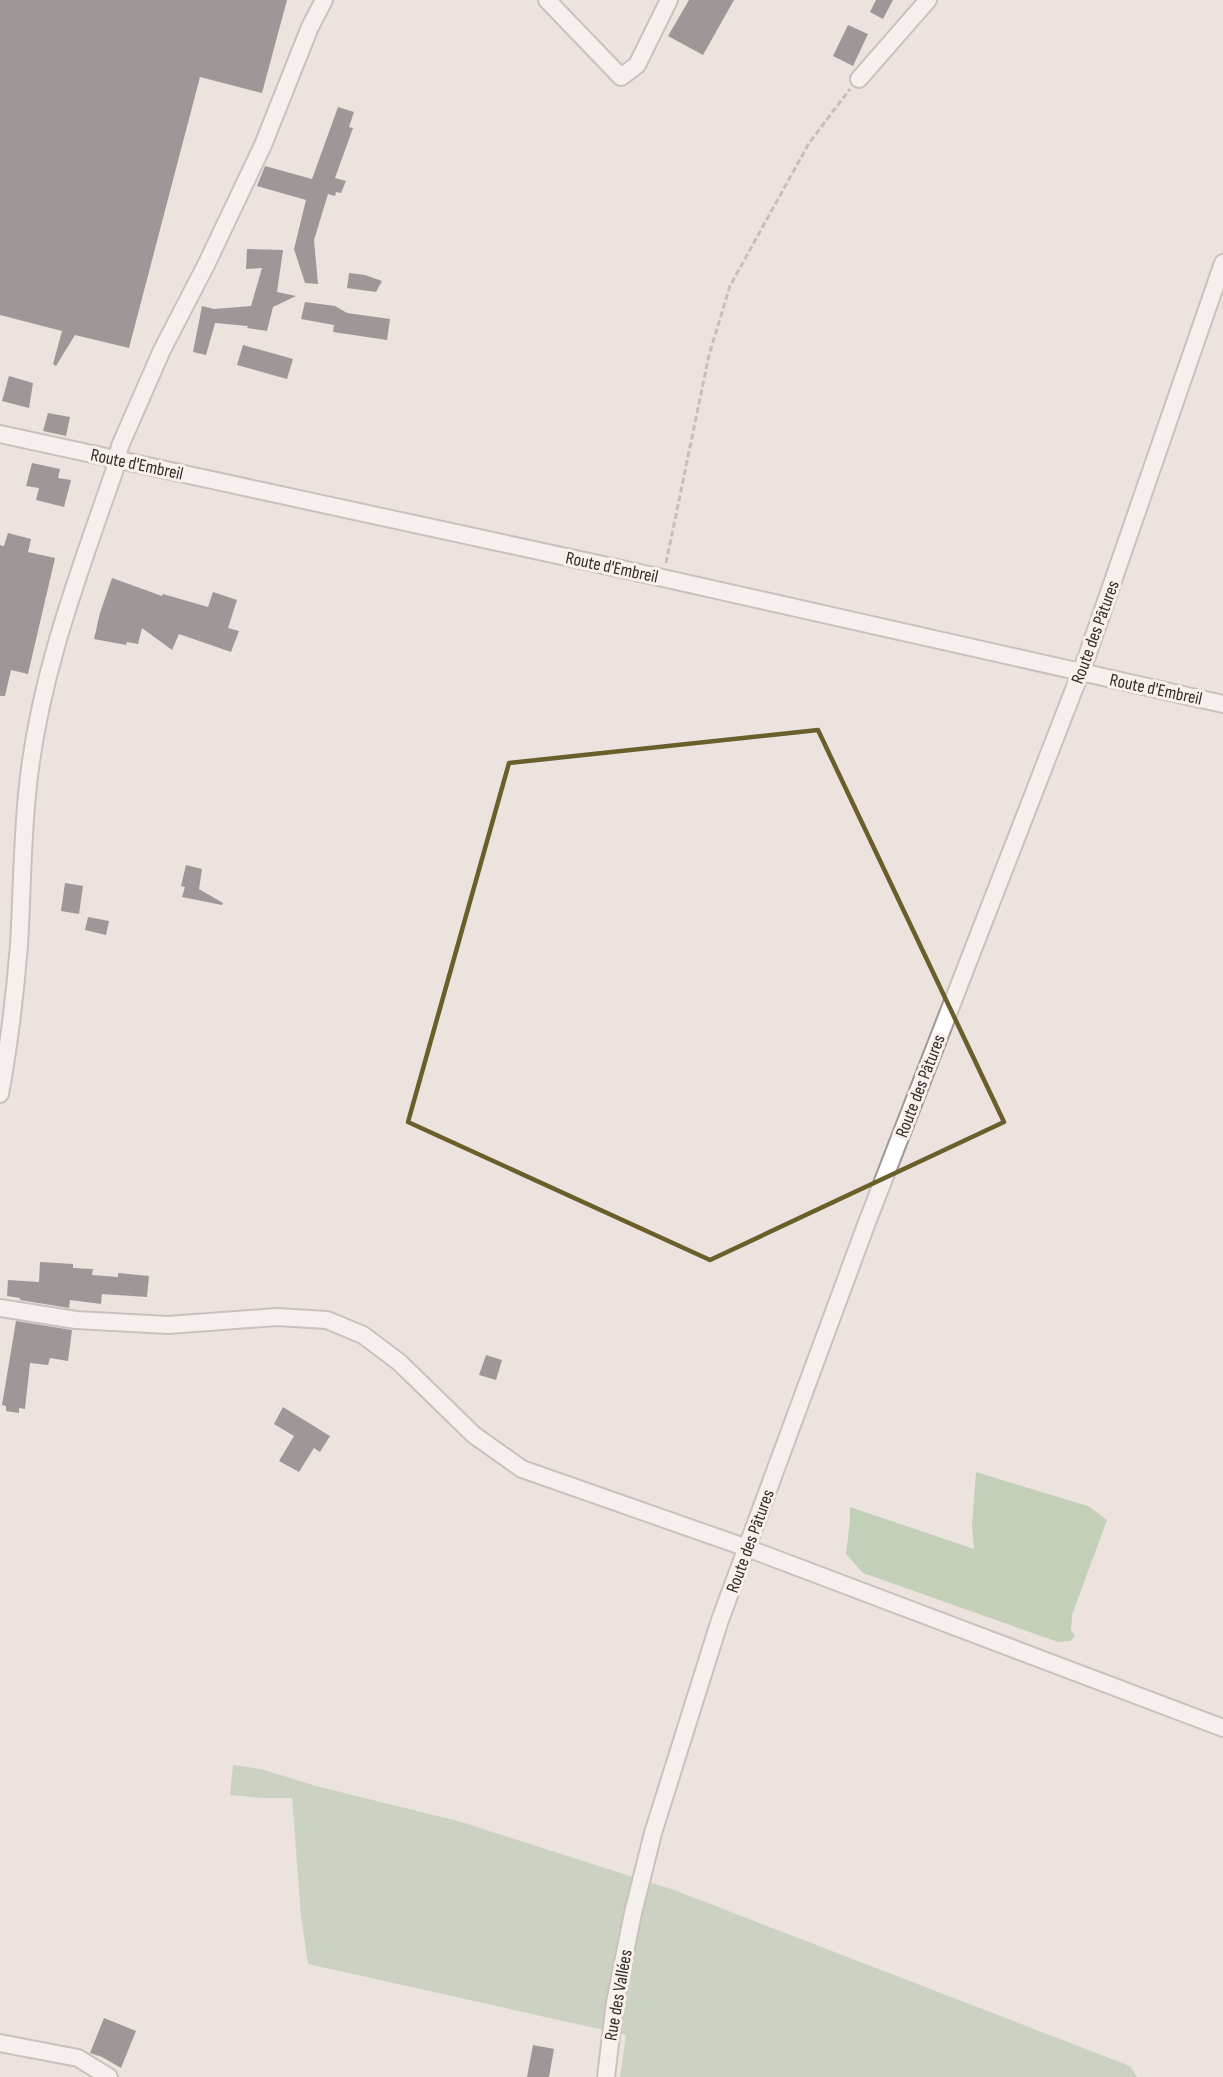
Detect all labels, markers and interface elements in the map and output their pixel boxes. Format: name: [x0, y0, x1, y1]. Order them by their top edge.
street label: Route d'Embreil: [89, 444, 185, 485]
street label: Route d'Embreil: [564, 547, 660, 588]
street label: Route des Pâtures: [1067, 578, 1124, 687]
street label: Route d'Embreil: [1108, 669, 1204, 710]
street label: Route des Pâtures: [891, 1032, 950, 1141]
street label: Route des Pâtures: [722, 1487, 779, 1596]
street label: Rue des Vallées: [600, 1948, 637, 2042]

